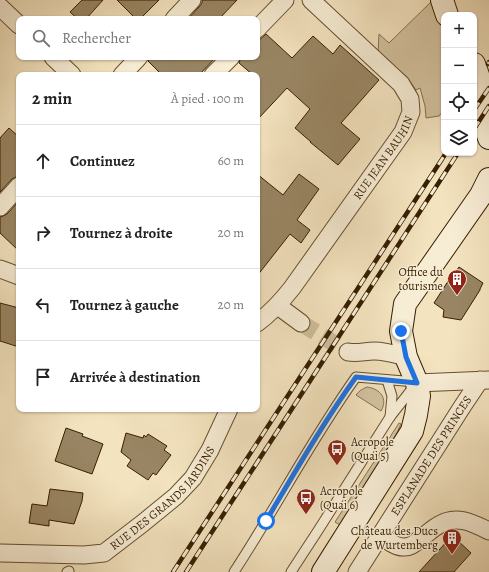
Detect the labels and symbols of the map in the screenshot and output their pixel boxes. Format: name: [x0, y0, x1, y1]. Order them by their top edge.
street label: RUE JEAN BAUHIN: [349, 113, 417, 203]
place label: Office du tourisme: [398, 264, 444, 294]
building icon: Office du tourisme: [446, 268, 468, 296]
route end: [392, 322, 410, 340]
street label: ESPLANADE DES PRINCES: [387, 393, 475, 519]
place label: Acropole (Quai 5): [350, 434, 394, 464]
bus stop icon: Acropole (Quai 5): [326, 438, 348, 466]
street label: RUE DES GRANDS JARDINS: [106, 443, 218, 554]
place label: Acropole (Quai 6): [319, 483, 363, 513]
bus stop icon: Acropole (Quai 6): [295, 487, 317, 515]
route start: [257, 512, 275, 530]
place label: Château des Ducs de Wurtemberg: [351, 523, 438, 553]
building icon: Château des Ducs de Wurtemberg: [441, 527, 463, 555]

